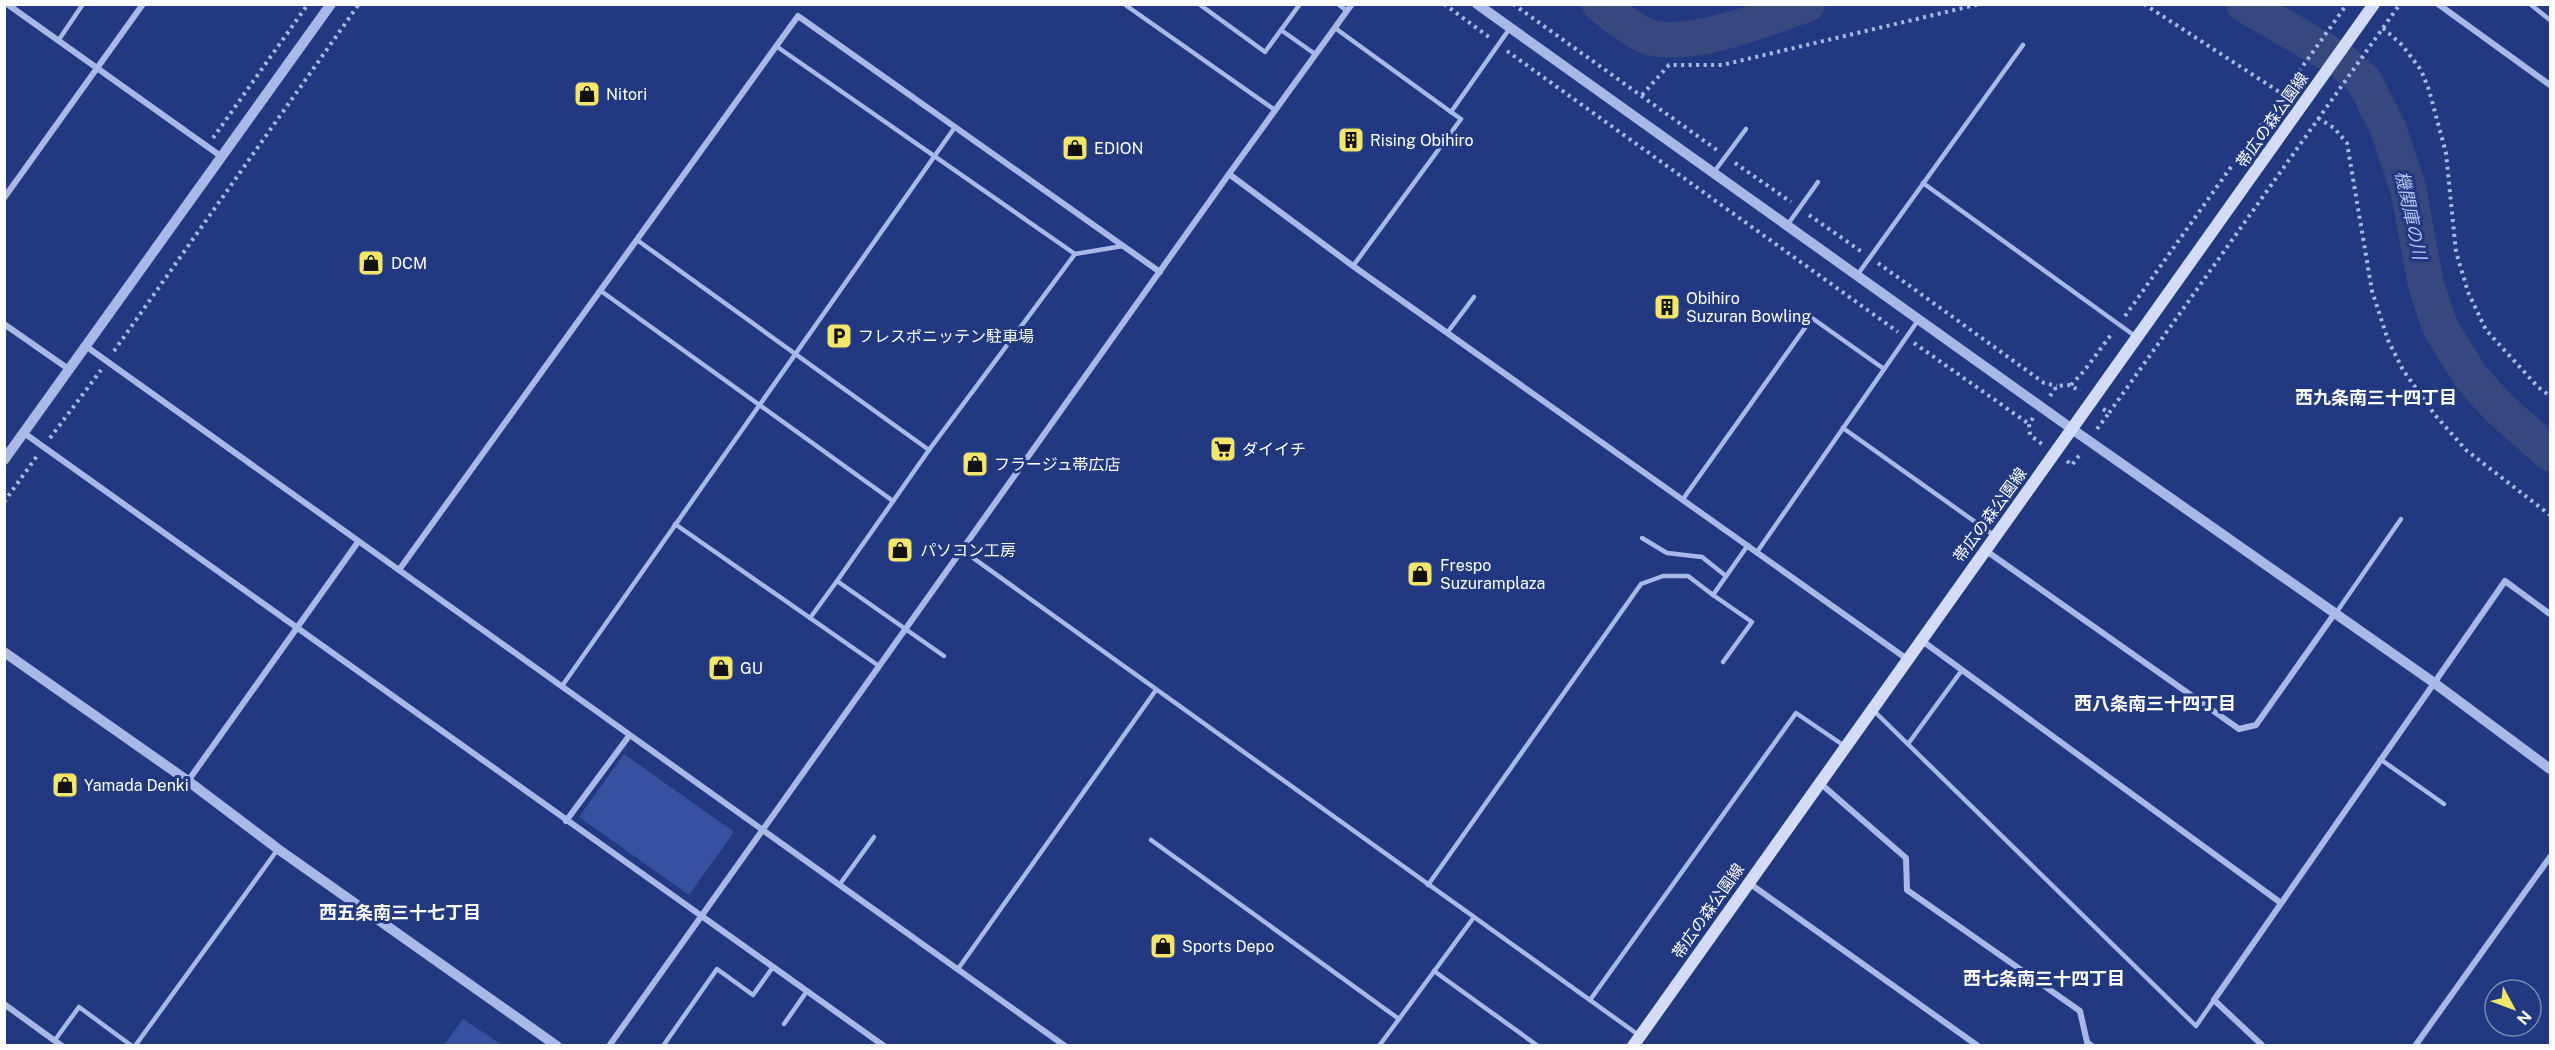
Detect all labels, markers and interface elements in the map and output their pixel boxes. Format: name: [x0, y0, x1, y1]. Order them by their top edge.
street label: 帯広の森公園線: [2232, 69, 2312, 171]
shop icon: Nitori: [572, 79, 602, 109]
place label: Nitori: [606, 85, 647, 104]
building icon: Rising Obihiro: [1336, 125, 1366, 155]
place label: Rising Obihiro: [1370, 131, 1474, 150]
shop icon: EDION: [1060, 133, 1090, 163]
place label: EDION: [1094, 139, 1143, 158]
water label: 機関庫の川: [2391, 169, 2431, 263]
shop icon: DCM: [356, 248, 386, 278]
place label: DCM: [391, 254, 427, 273]
place label: Obihiro Suzuran Bowling: [1686, 289, 1811, 326]
building icon: Obihiro Suzuran Bowling: [1652, 292, 1682, 322]
parking icon: フレスポニッテン駐車場: [824, 321, 854, 351]
place label: フレスポニッテン駐車場: [858, 327, 1034, 346]
district label: 西九条南三十四丁目: [2295, 387, 2457, 408]
supermarket icon: ダイイチ: [1208, 434, 1238, 464]
place label: ダイイチ: [1242, 440, 1306, 459]
shop icon: フラージュ帯広店: [960, 449, 990, 479]
place label: フラージュ帯広店: [994, 455, 1121, 474]
street label: 帯広の森公園線: [1949, 464, 2031, 566]
shop icon: パソコン工房: [885, 535, 915, 565]
place label: パソコン工房: [920, 541, 1016, 560]
place label: Frespo Suzuramplaza: [1440, 556, 1545, 593]
shop icon: Frespo Suzuramplaza: [1405, 559, 1435, 589]
shop icon: GU: [706, 653, 736, 683]
place label: GU: [740, 659, 763, 678]
district label: 西八条南三十四丁目: [2074, 693, 2236, 714]
shop icon: Yamada Denki: [50, 770, 80, 800]
place label: Yamada Denki: [84, 776, 189, 795]
street label: 帯広の森公園線: [1668, 860, 1748, 962]
district label: 西五条南三十七丁目: [319, 902, 481, 923]
shop icon: Sports Depo: [1148, 931, 1178, 961]
place label: Sports Depo: [1182, 937, 1274, 956]
district label: 西七条南三十四丁目: [1963, 968, 2125, 989]
north arrow: [2483, 978, 2543, 1038]
text: N: [2513, 1007, 2535, 1028]

